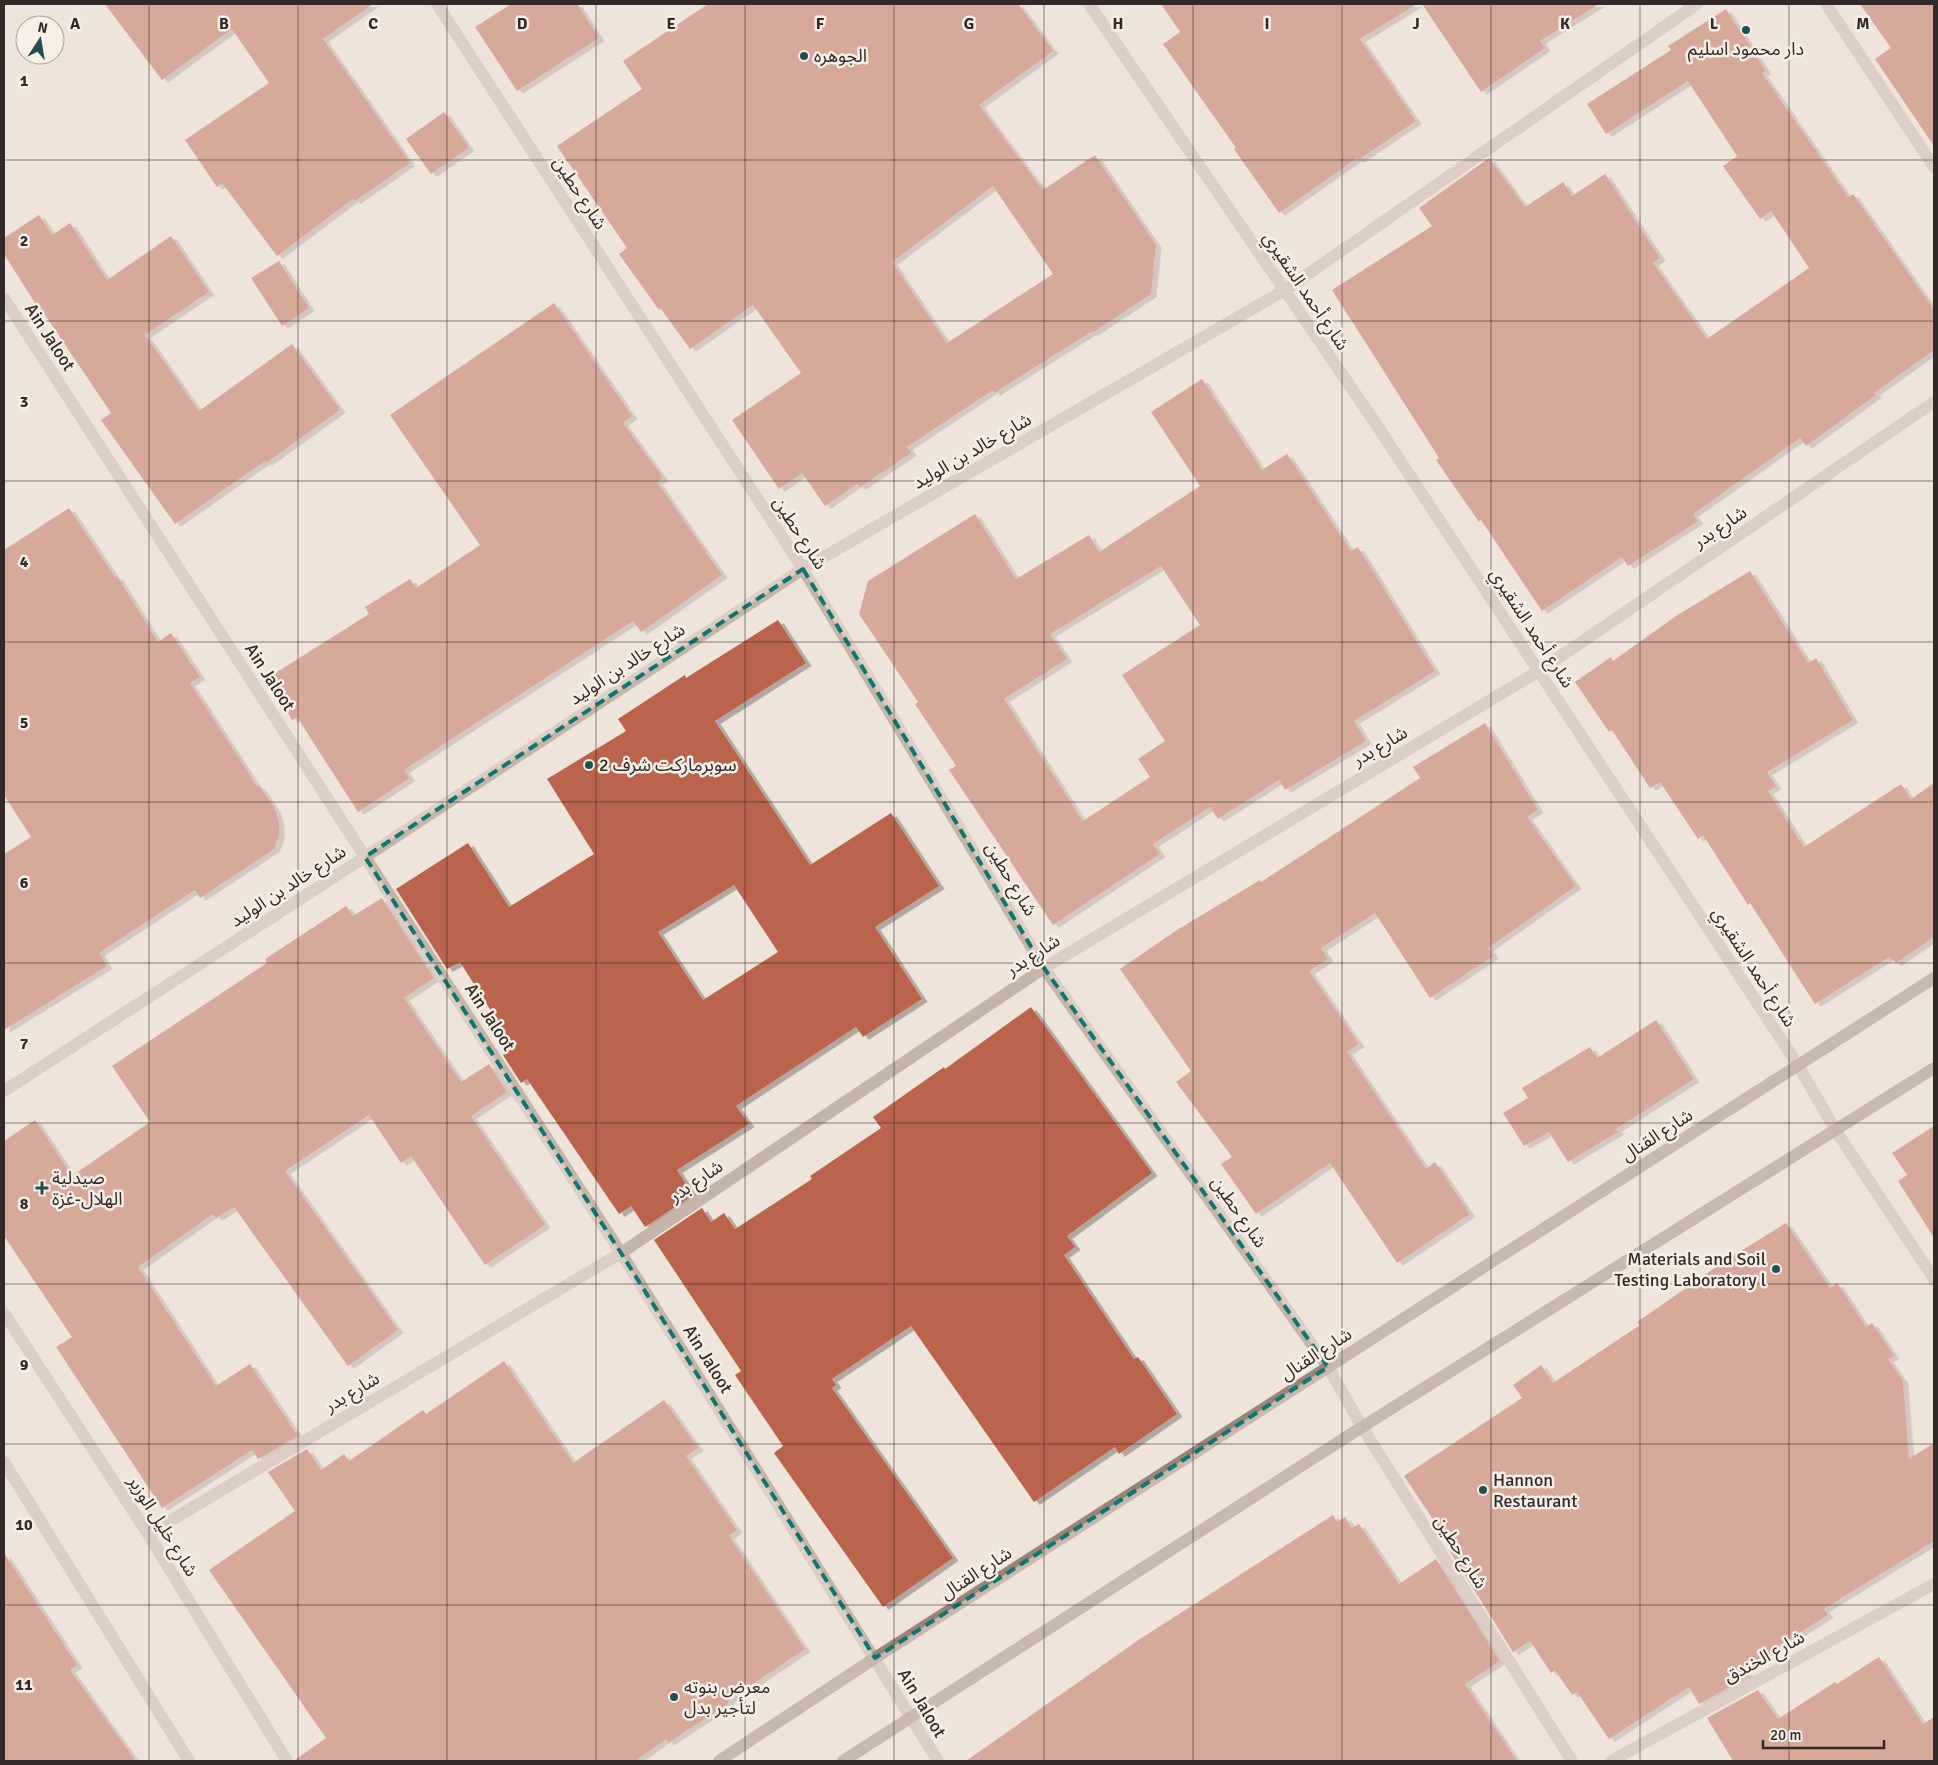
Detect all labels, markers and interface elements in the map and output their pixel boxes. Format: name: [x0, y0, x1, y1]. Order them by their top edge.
text: A: [70, 14, 81, 34]
text: B: [219, 14, 229, 34]
text: C: [368, 14, 378, 34]
text: D: [517, 14, 528, 34]
text: E: [666, 14, 676, 34]
text: F: [816, 14, 825, 34]
text: G: [964, 14, 974, 34]
text: H: [1113, 14, 1123, 34]
text: I: [1264, 14, 1270, 34]
text: J: [1412, 14, 1420, 34]
text: K: [1560, 14, 1570, 34]
text: L: [1710, 14, 1719, 34]
text: M: [1856, 14, 1870, 34]
north arrow: [15, 15, 65, 65]
text: N: [36, 18, 49, 37]
marker: دار محمود اسليم: [1740, 24, 1752, 36]
place label: دار محمود اسليم: [1688, 38, 1804, 62]
place label: الجوهره: [814, 45, 867, 67]
marker: الجوهره: [798, 50, 810, 62]
text: 1: [20, 71, 29, 91]
street label: شارع حطين: [546, 153, 612, 235]
street label: شارع أحمد الشقيري: [1256, 227, 1354, 356]
text: 2: [20, 231, 28, 251]
street label: Ain Jaloot: [20, 299, 80, 375]
text: 3: [20, 392, 28, 412]
street label: شارع خالد بن الوليد: [909, 408, 1037, 496]
street label: شارع حطين: [766, 493, 832, 575]
street label: شارع بدر: [1688, 501, 1753, 556]
text: 4: [20, 552, 29, 572]
street label: شارع أحمد الشقيري: [1483, 564, 1579, 694]
street label: شارع خالد بن الوليد: [565, 618, 691, 712]
street label: Ain Jaloot: [240, 639, 300, 715]
text: 5: [20, 713, 28, 733]
street label: شارع بدر: [1348, 721, 1413, 774]
place label: سوبرماركت شرف 2: [599, 754, 737, 776]
marker: سوبرماركت شرف 2: [583, 759, 595, 771]
street label: شارع حطين: [978, 838, 1042, 921]
street label: شارع خالد بن الوليد: [226, 840, 352, 934]
text: 6: [20, 873, 29, 893]
street label: شارع أحمد الشقيري: [1705, 903, 1801, 1033]
street label: شارع بدر: [1001, 929, 1066, 984]
street label: Ain Jaloot: [460, 979, 520, 1055]
text: 7: [20, 1034, 29, 1054]
street label: شارع القنال: [1617, 1104, 1699, 1169]
street label: شارع بدر: [664, 1155, 729, 1210]
place label: صيدلية الهلال-غزة: [52, 1167, 122, 1210]
street label: شارع حطين: [1204, 1172, 1272, 1254]
marker: صيدلية الهلال-غزة: [36, 1182, 48, 1194]
text: 8: [20, 1194, 29, 1214]
place label: Materials and Soil Testing Laboratory l: [1614, 1248, 1766, 1291]
marker: Materials and Soil Testing Laboratory l: [1770, 1263, 1782, 1275]
street label: Ain Jaloot: [678, 1321, 738, 1397]
street label: شارع القنال: [1276, 1323, 1358, 1388]
text: 9: [20, 1355, 29, 1375]
street label: شارع بدر: [320, 1367, 385, 1420]
place label: Hannon Restaurant: [1493, 1469, 1577, 1512]
street label: شارع خليل الوزير: [120, 1471, 203, 1582]
marker: Hannon Restaurant: [1477, 1484, 1489, 1496]
street label: شارع حطين: [1427, 1511, 1492, 1594]
text: 10: [15, 1515, 33, 1535]
street label: شارع القنال: [936, 1542, 1018, 1607]
street label: شارع الخندق: [1720, 1626, 1810, 1691]
street label: Ain Jaloot: [893, 1665, 951, 1741]
text: 11: [15, 1675, 33, 1695]
place label: معرض بنوته لتأجير بدل: [684, 1676, 771, 1719]
marker: معرض بنوته لتأجير بدل: [668, 1691, 680, 1703]
scale bar: [1763, 1718, 1884, 1750]
text: 20 m: [1770, 1726, 1801, 1744]

